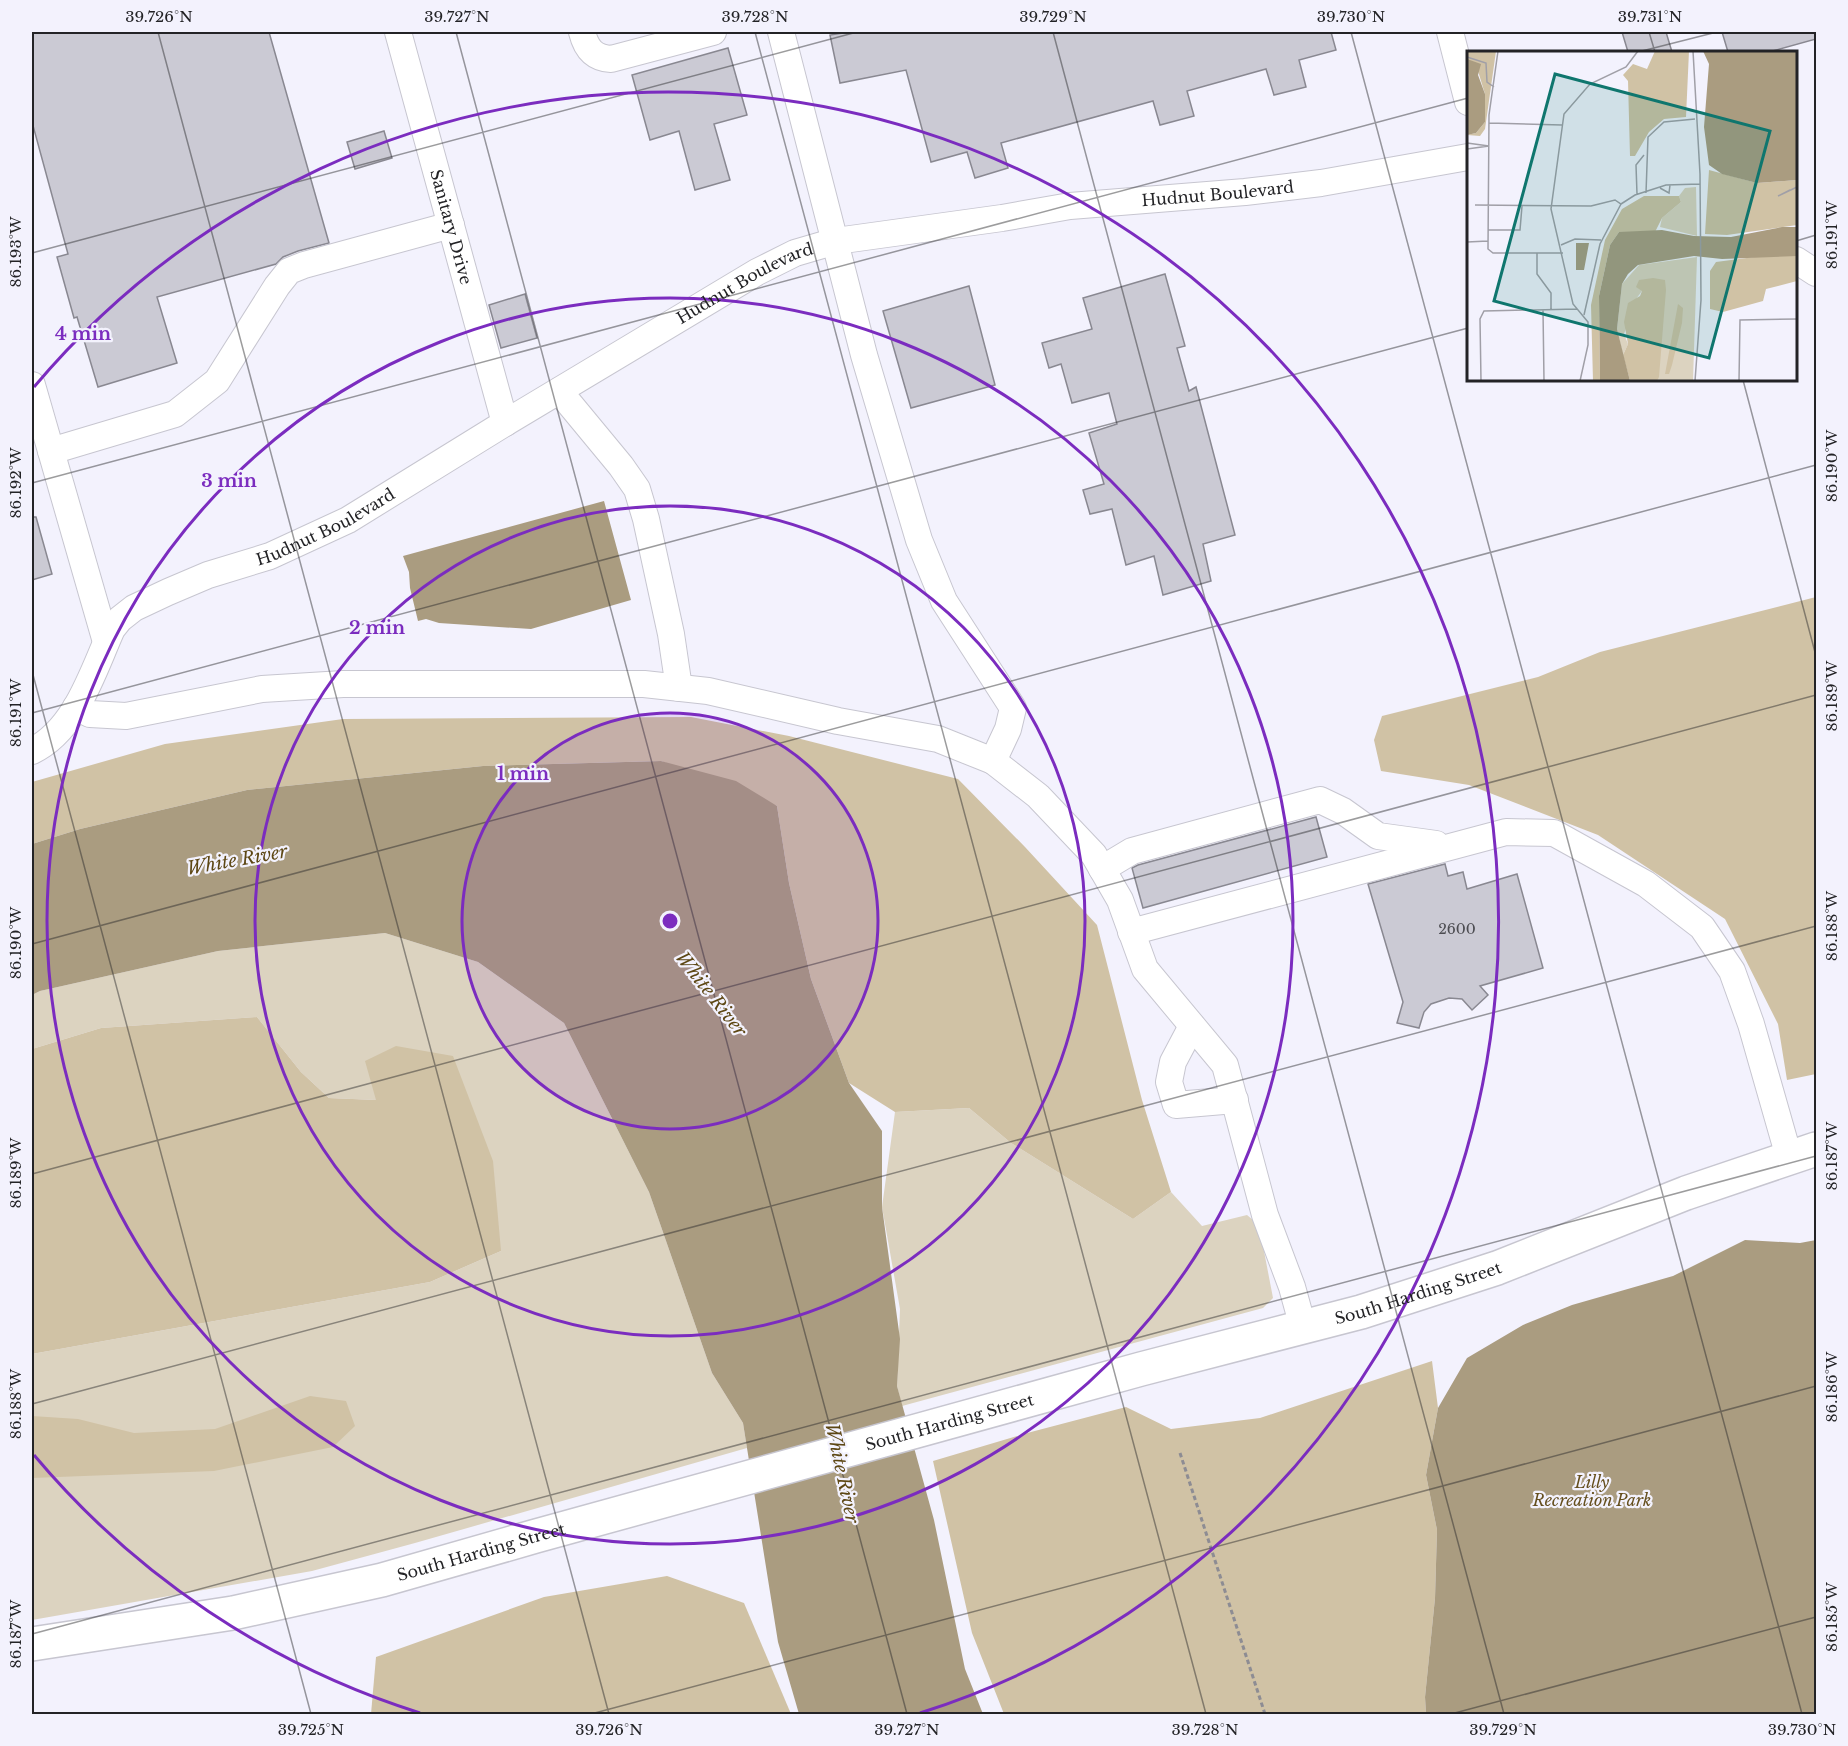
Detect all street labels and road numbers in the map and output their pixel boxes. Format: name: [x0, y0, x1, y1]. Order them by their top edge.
street label: Sanitary Drive: [426, 167, 477, 287]
street label: Hudnut Boulevard: [1141, 176, 1295, 210]
street label: Hudnut Boulevard: [673, 238, 815, 328]
street label: Hudnut Boulevard: [254, 484, 398, 570]
street label: South Harding Street: [1332, 1257, 1504, 1328]
street label: South Harding Street: [863, 1389, 1036, 1455]
street label: South Harding Street: [395, 1518, 567, 1585]

